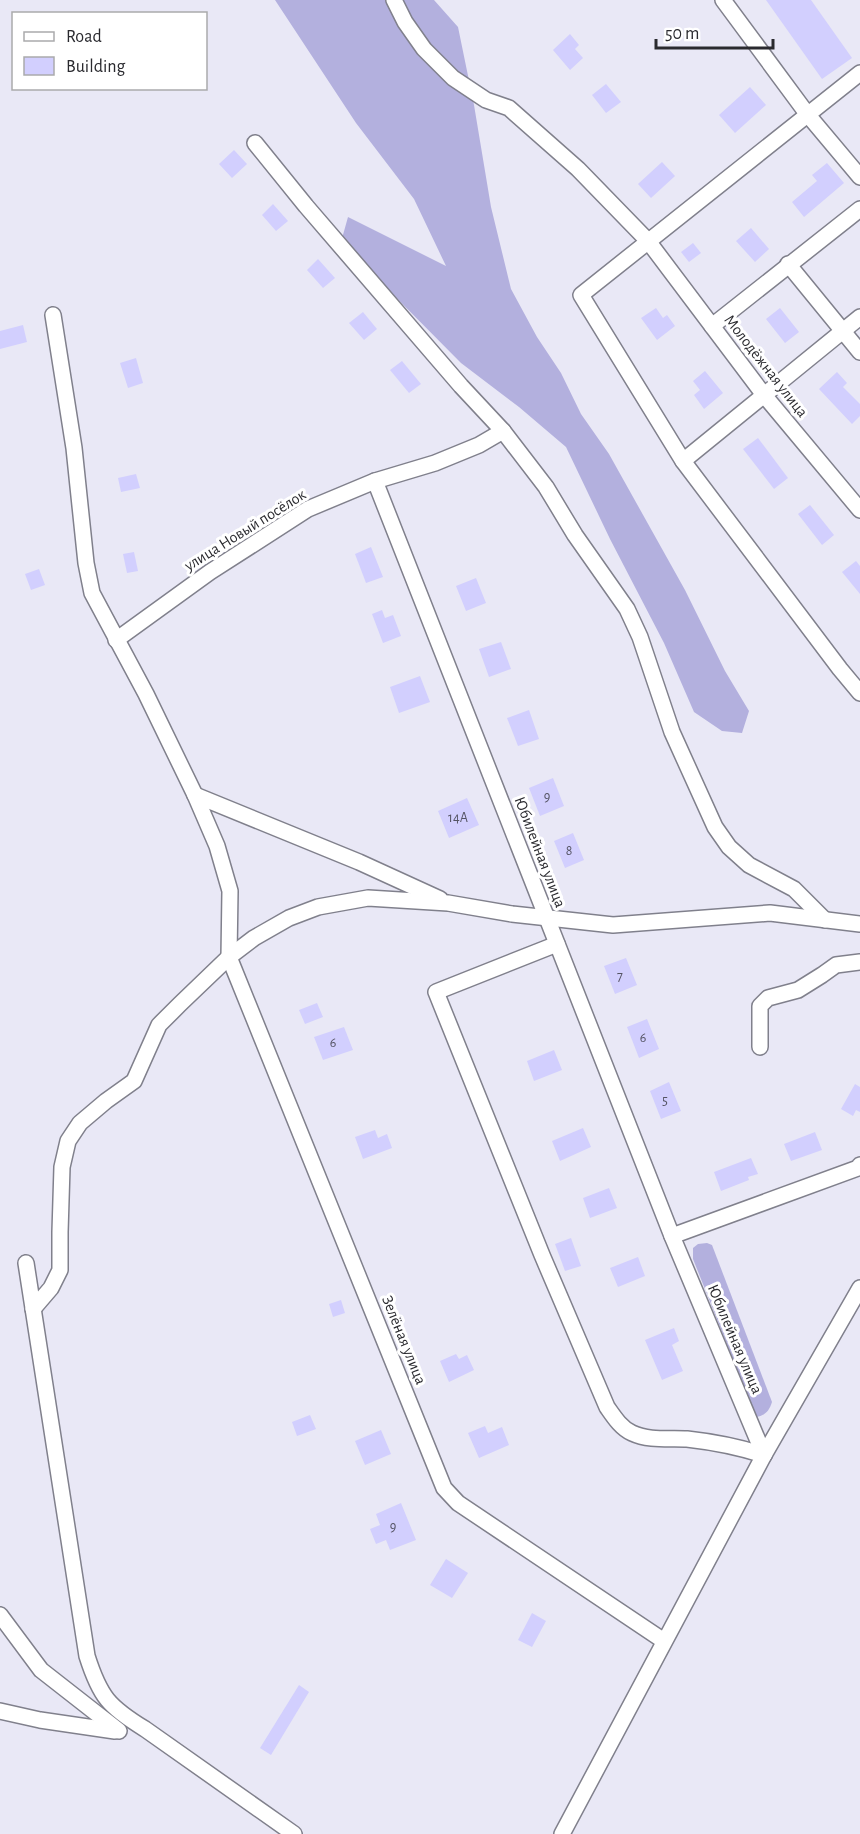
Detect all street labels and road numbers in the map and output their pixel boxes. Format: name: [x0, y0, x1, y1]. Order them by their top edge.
street label: Молодёжная улица: [720, 312, 811, 421]
street label: улица Новый посёлок: [181, 486, 310, 575]
street label: Юбилейная улица: [511, 794, 569, 910]
street label: Юбилейная улица: [704, 1282, 765, 1397]
street label: Зелёная улица: [378, 1293, 429, 1387]

